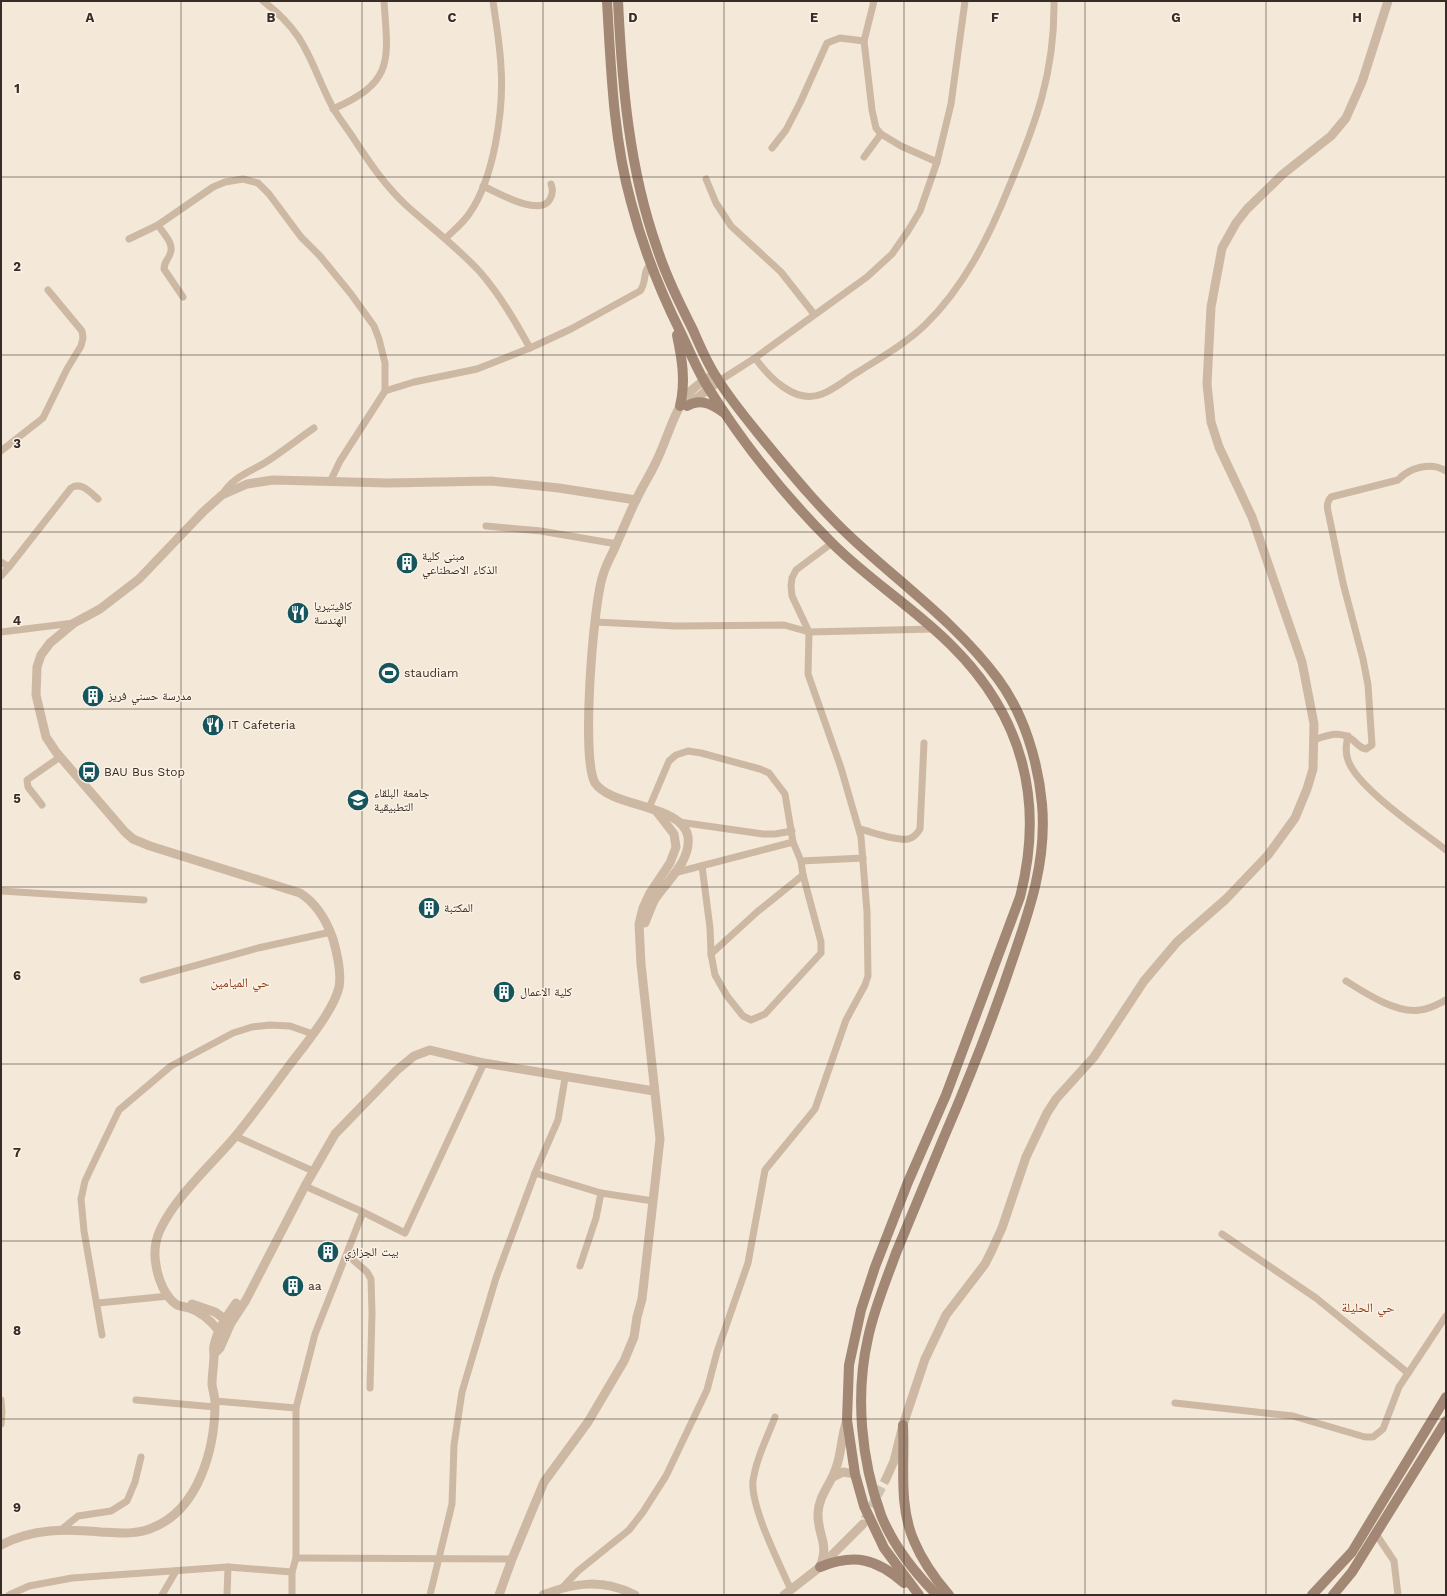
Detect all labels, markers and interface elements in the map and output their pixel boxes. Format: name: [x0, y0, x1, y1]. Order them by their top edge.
text: A: [86, 10, 95, 25]
text: B: [267, 10, 276, 25]
text: C: [448, 10, 457, 25]
text: D: [628, 10, 638, 25]
text: E: [810, 10, 818, 25]
text: F: [991, 10, 999, 25]
text: G: [1171, 10, 1181, 25]
text: H: [1352, 10, 1362, 25]
text: 1: [14, 81, 20, 96]
text: 2: [13, 259, 21, 274]
text: 3: [13, 436, 21, 451]
place label: مبنى كلية الذكاء الاصطناعي: [422, 549, 497, 580]
building icon: مبنى كلية الذكاء الاصطناعي: [394, 550, 420, 576]
place label: كافيتيريا الهندسة: [314, 599, 352, 627]
restaurant icon: كافيتيريا الهندسة: [285, 600, 311, 626]
text: 4: [13, 613, 22, 628]
sports icon: staudiam: [376, 660, 402, 686]
place label: staudiam: [404, 666, 459, 680]
building icon: مدرسة حسني فريز: [80, 683, 106, 709]
place label: مدرسة حسني فريز: [107, 689, 192, 706]
restaurant icon: IT Cafeteria: [200, 712, 226, 738]
place label: IT Cafeteria: [228, 718, 296, 732]
bus stop icon: BAU Bus Stop: [76, 759, 102, 785]
place label: BAU Bus Stop: [104, 765, 185, 779]
place label: جامعة البلقاء التطبيقية: [374, 786, 430, 814]
school or university icon: جامعة البلقاء التطبيقية: [345, 787, 371, 813]
text: 5: [13, 791, 21, 806]
building icon: المكتبة: [416, 895, 442, 921]
place label: المكتبة: [444, 901, 473, 915]
text: 6: [13, 968, 21, 983]
district label: حي الميامين: [210, 975, 270, 993]
building icon: كلية الاعمال: [491, 979, 517, 1005]
place label: كلية الاعمال: [520, 985, 572, 999]
text: 7: [13, 1145, 21, 1160]
building icon: بيت الجزازي: [315, 1239, 341, 1265]
place label: بيت الجزازي: [344, 1245, 399, 1262]
building icon: aa: [280, 1273, 306, 1299]
place label: aa: [308, 1279, 322, 1293]
district label: حي الحليلة: [1341, 1300, 1395, 1318]
text: 8: [13, 1323, 21, 1338]
text: 9: [13, 1500, 21, 1515]

